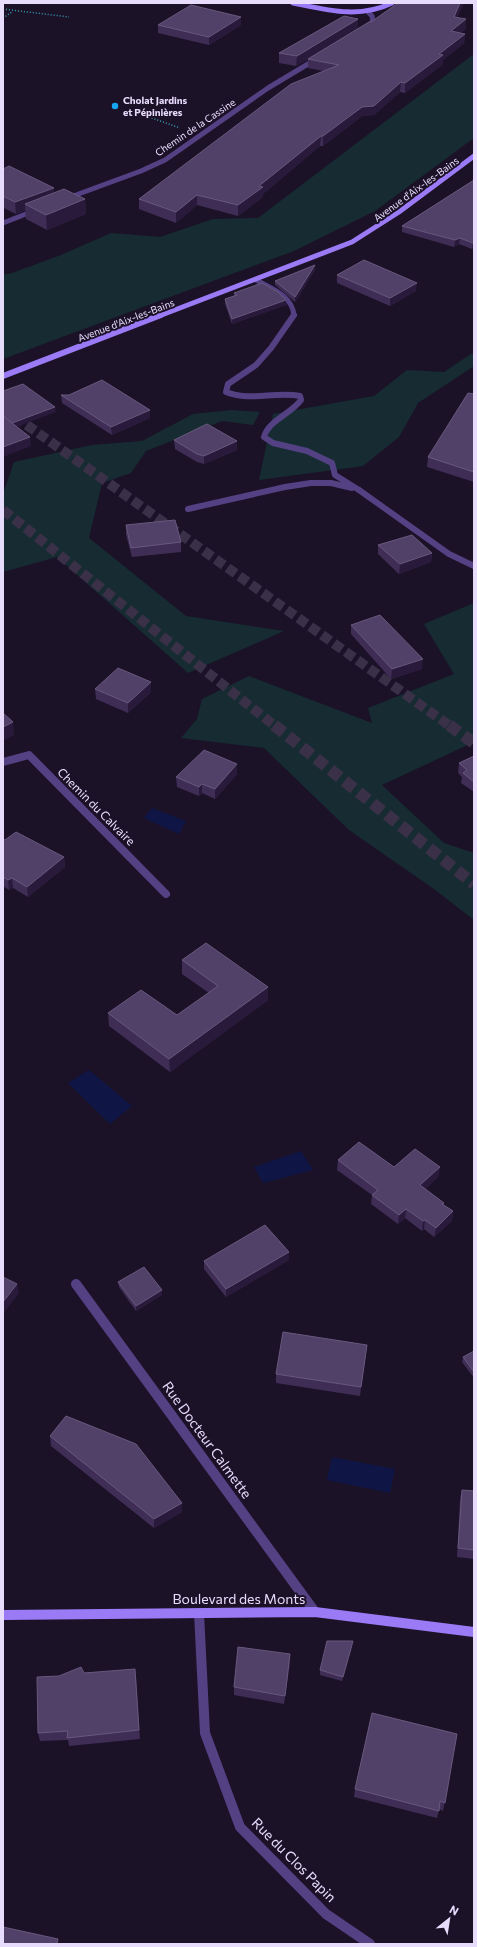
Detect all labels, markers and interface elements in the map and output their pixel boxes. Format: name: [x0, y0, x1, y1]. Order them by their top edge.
place label: Cholat Jardins et Pépinières: [123, 94, 188, 118]
street label: Chemin de la Cassine: [153, 96, 237, 158]
marker: Cholat Jardins et Pépinières: [110, 101, 120, 111]
street label: Avenue d'Aix-les-Bains: [371, 154, 461, 224]
street label: Avenue d'Aix-les-Bains: [76, 296, 176, 344]
street label: Chemin du Calvaire: [55, 765, 138, 848]
street label: Rue Docteur Calmette: [159, 1378, 256, 1502]
street label: Boulevard des Monts: [173, 1590, 305, 1607]
street label: Rue du Clos Papin: [249, 1814, 340, 1905]
north arrow: [429, 1899, 469, 1939]
text: N: [447, 1902, 461, 1918]

